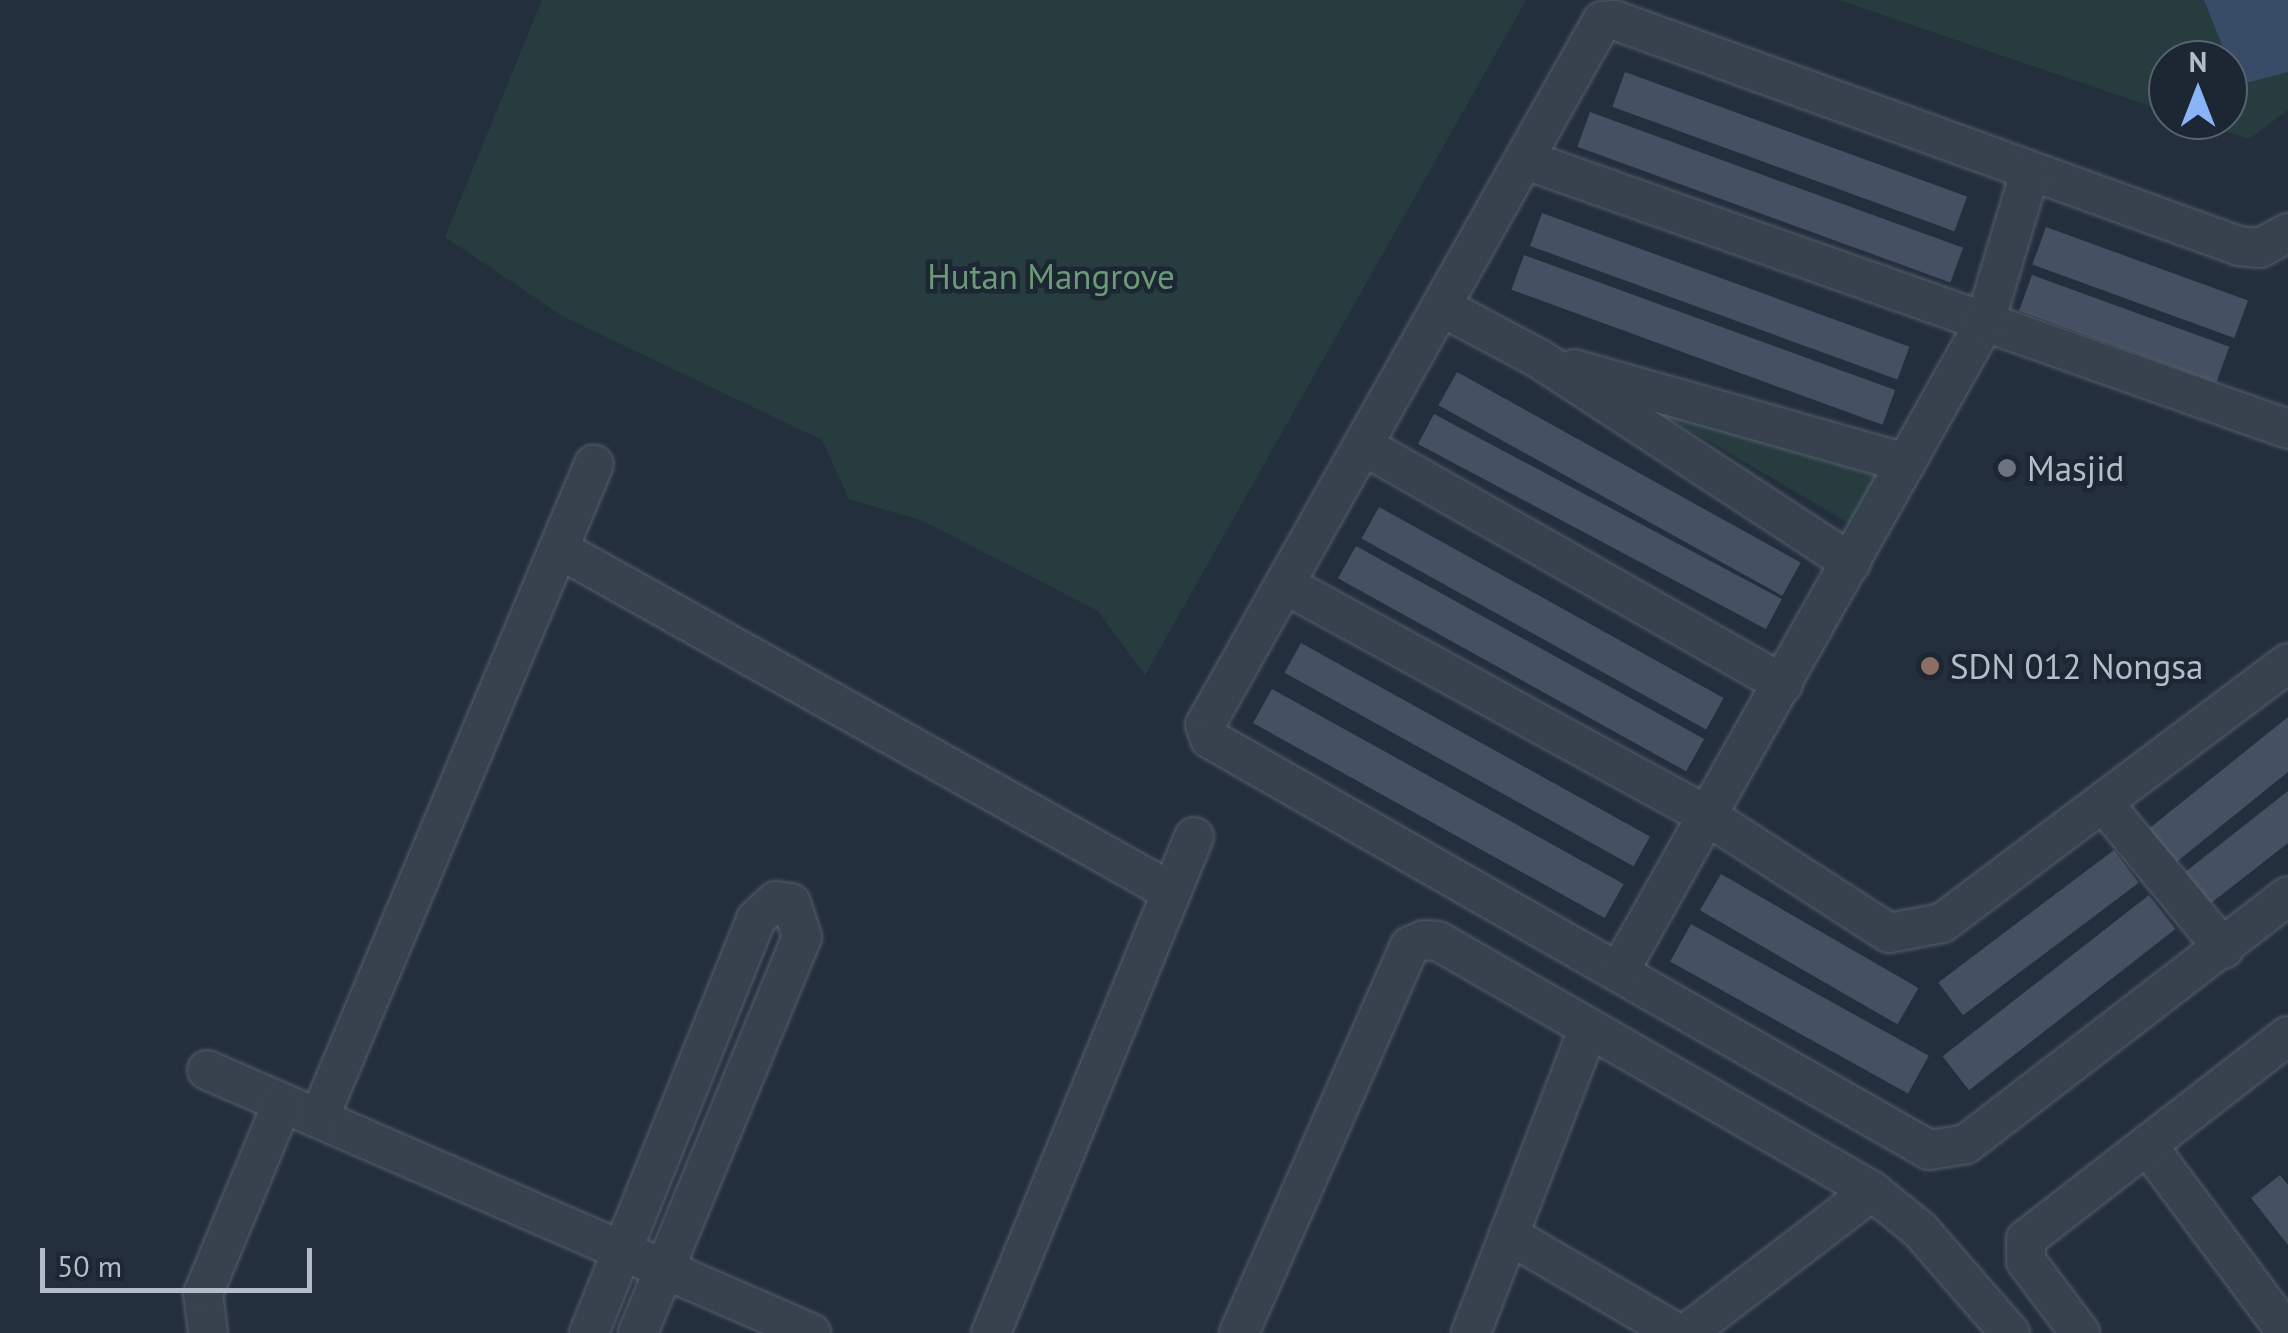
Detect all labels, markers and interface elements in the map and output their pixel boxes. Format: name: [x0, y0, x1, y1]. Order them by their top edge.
north arrow: [2148, 40, 2248, 140]
text: N: [2189, 43, 2207, 80]
park label: Hutan Mangrove: [927, 255, 1175, 297]
place label: Masjid: [2027, 447, 2124, 489]
marker: Masjid: [1996, 457, 2018, 479]
place label: SDN 012 Nongsa: [1950, 645, 2203, 687]
marker: SDN 012 Nongsa: [1919, 655, 1941, 677]
scale bar: [45, 1228, 318, 1290]
text: 50 m: [57, 1246, 122, 1285]

